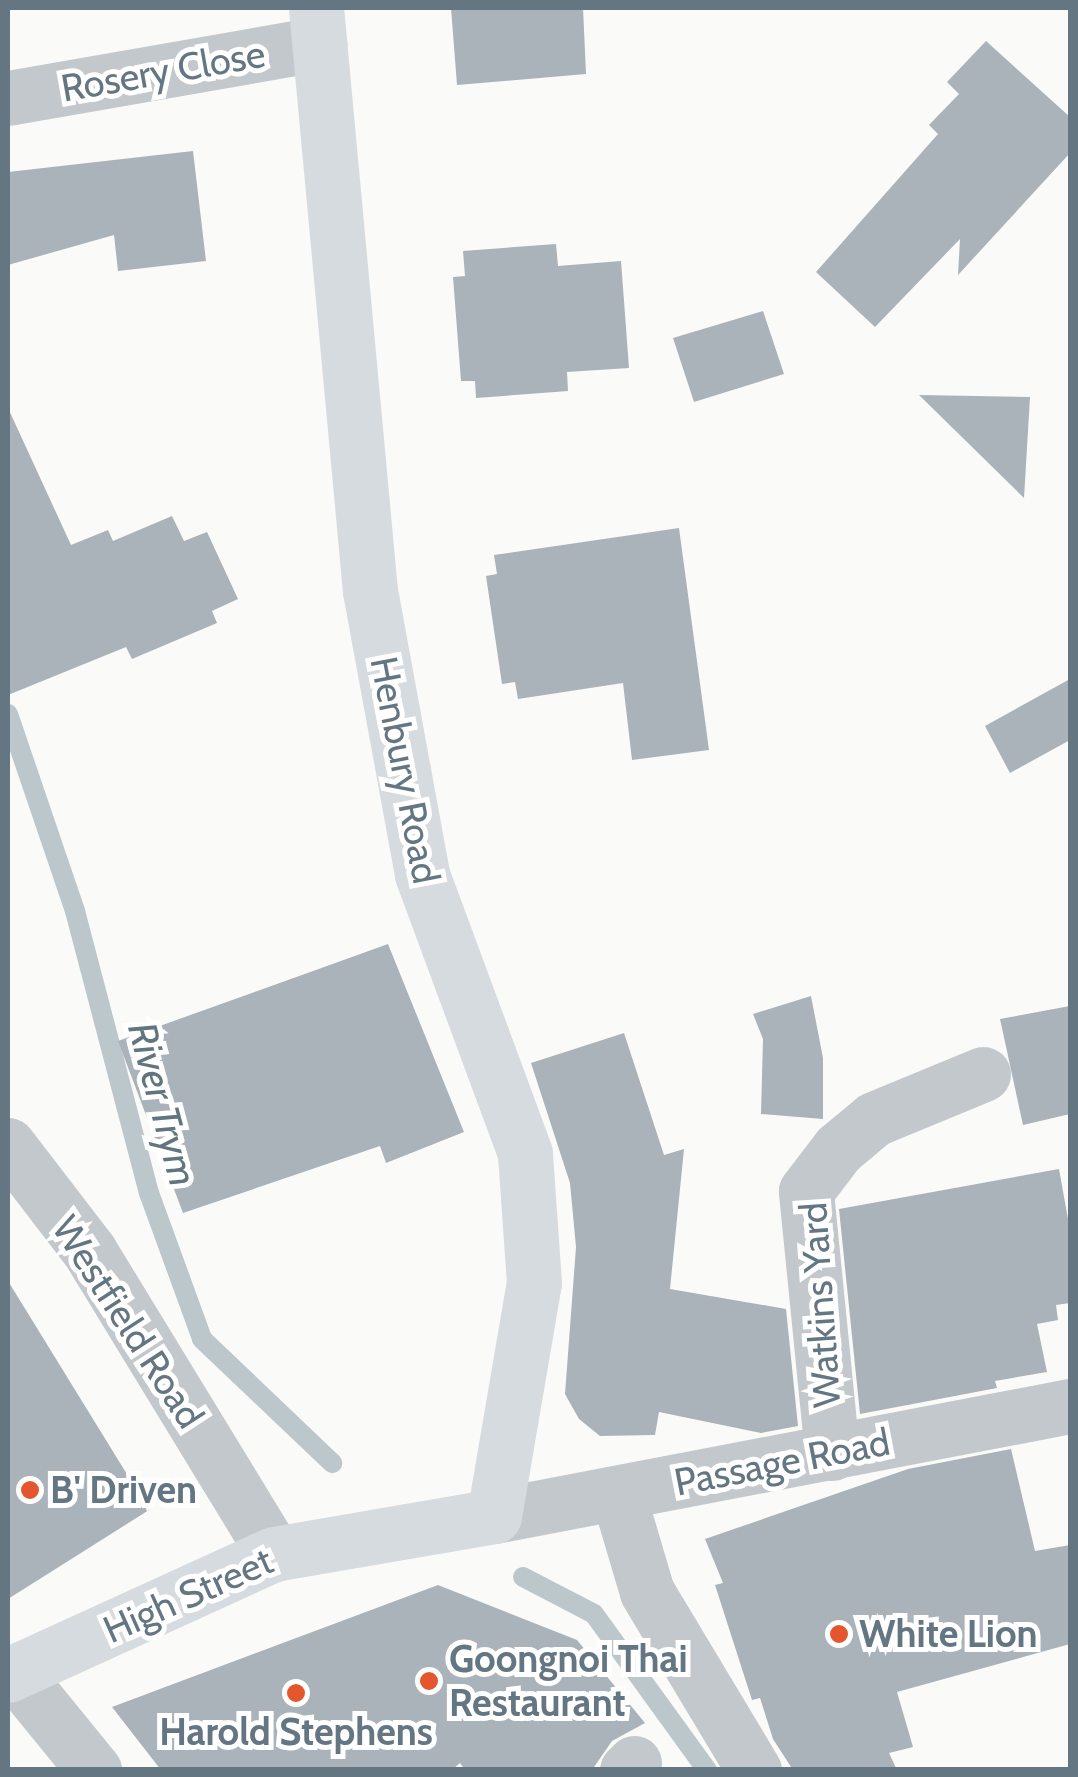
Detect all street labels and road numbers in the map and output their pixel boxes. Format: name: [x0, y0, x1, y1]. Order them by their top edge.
street label: Rosery Close: [57, 31, 269, 111]
street label: Henbury Road: [361, 653, 449, 887]
street label: Watkins Yard: [790, 1201, 850, 1409]
street label: Westfield Road: [43, 1208, 213, 1436]
street label: Passage Road: [670, 1419, 894, 1505]
street label: High Street: [96, 1538, 280, 1652]

